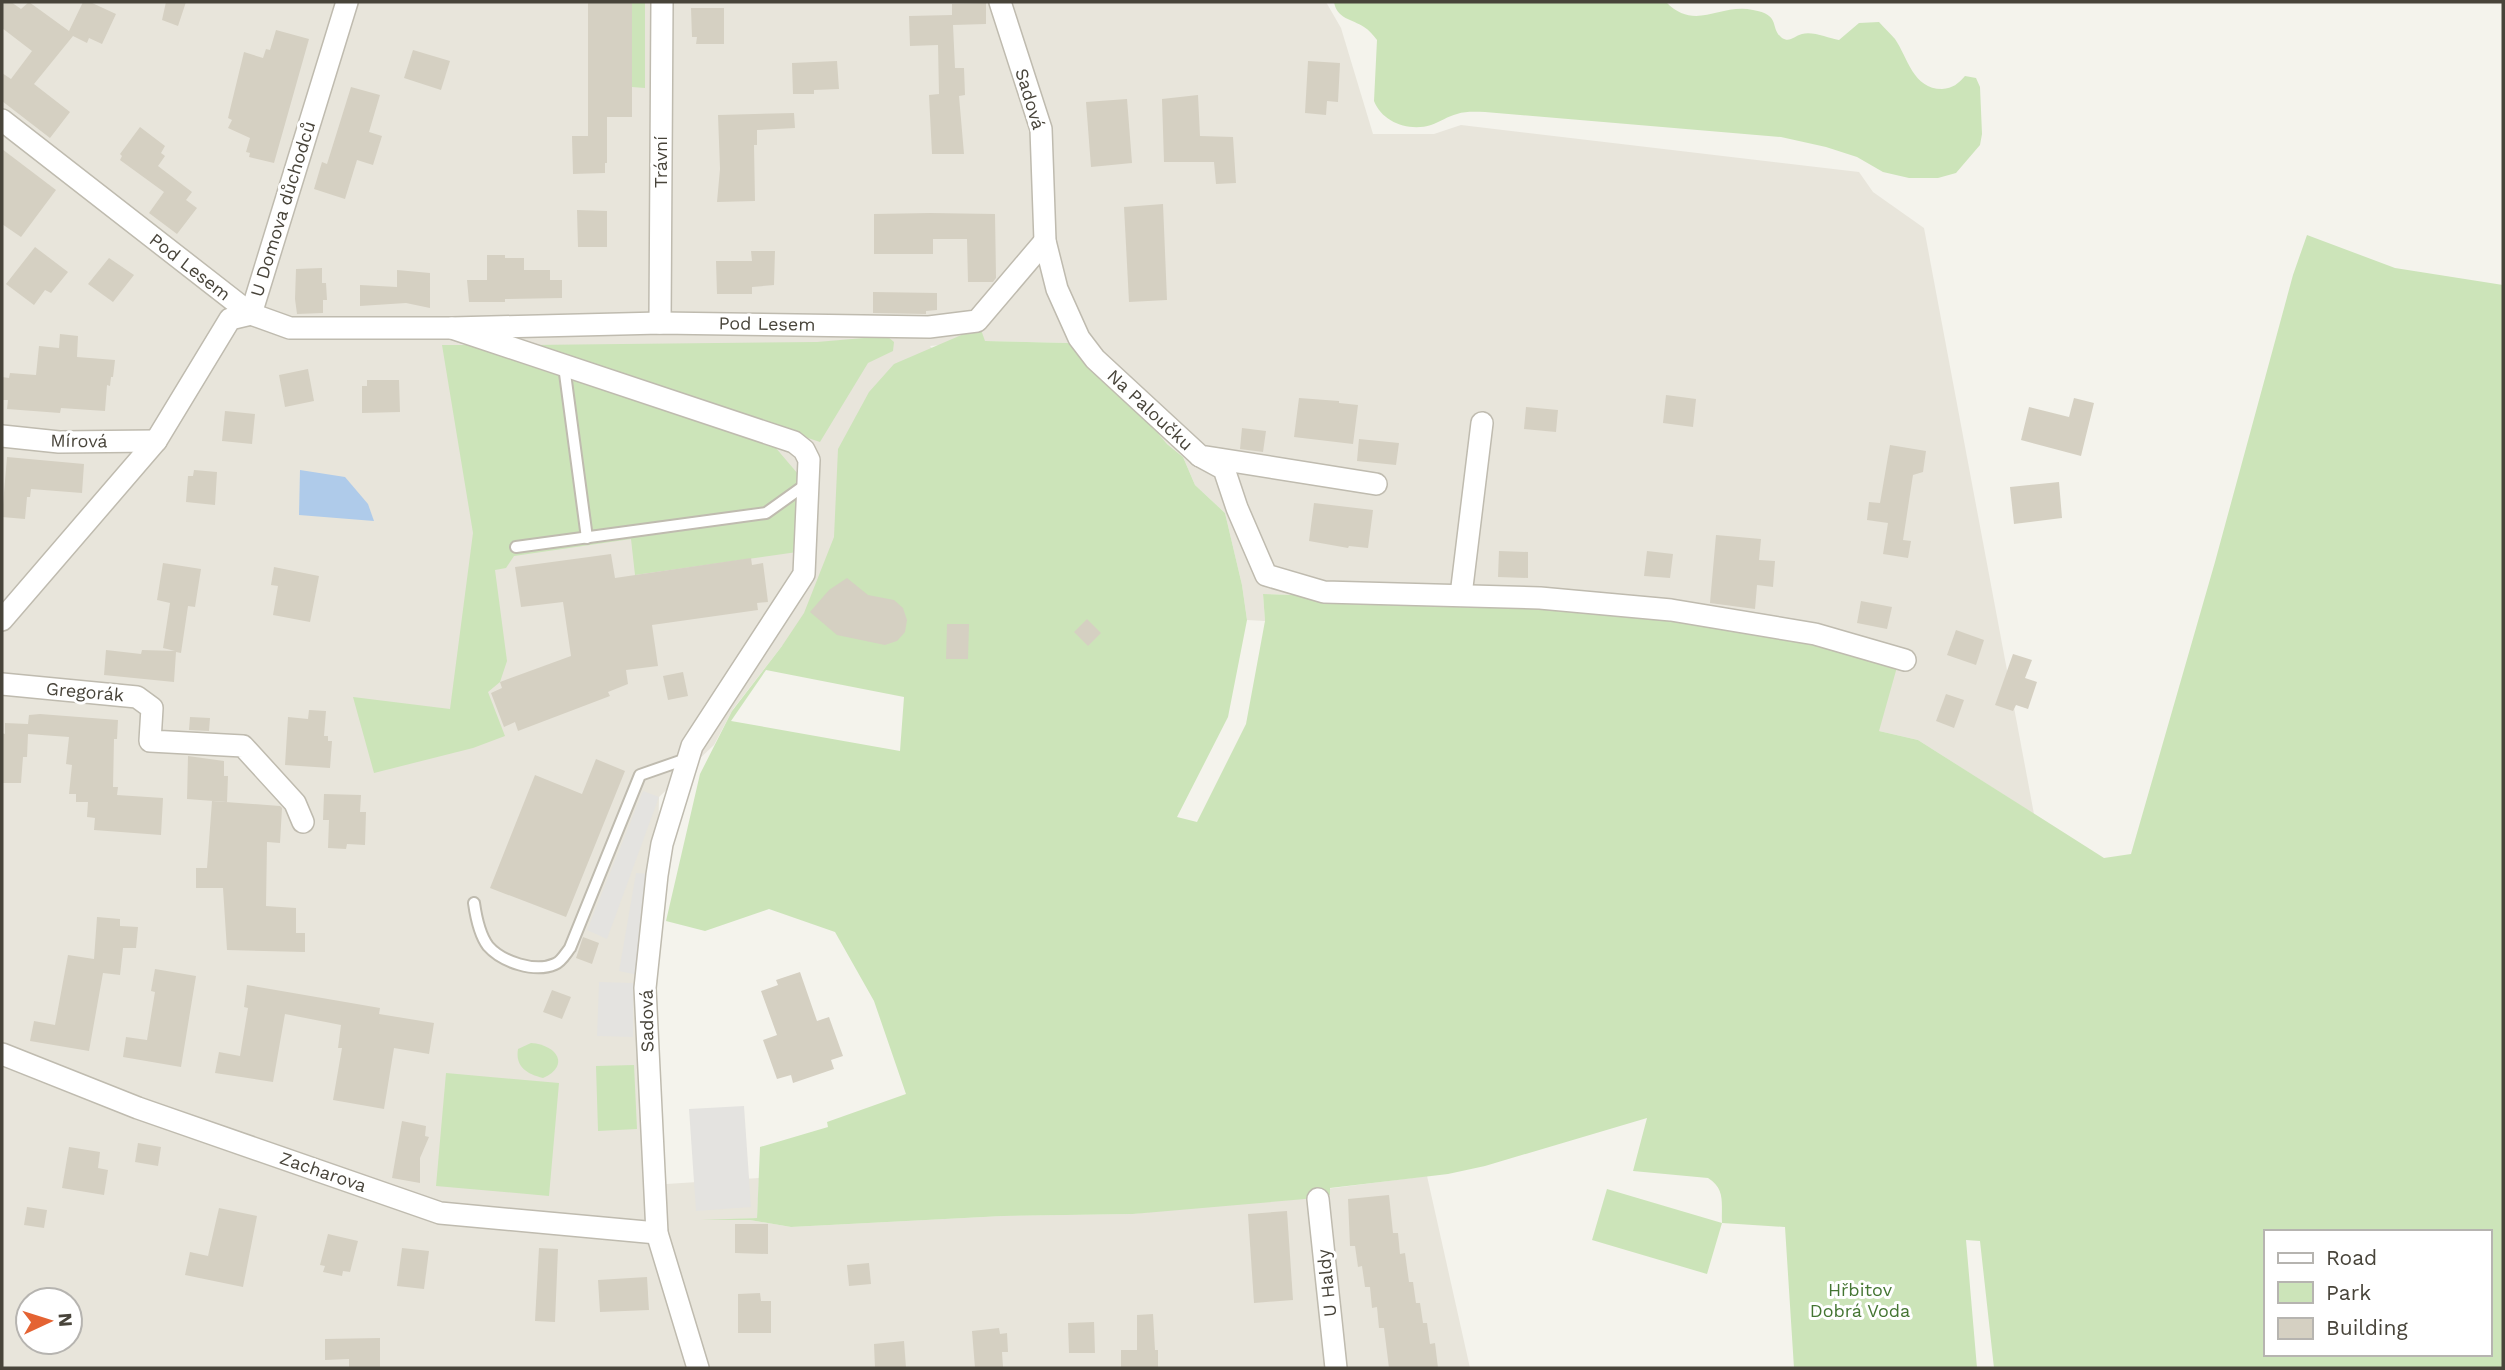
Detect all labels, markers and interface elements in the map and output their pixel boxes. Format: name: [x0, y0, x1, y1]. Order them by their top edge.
street label: Sadová: [1011, 66, 1050, 132]
street label: U Domova důchodců: [246, 118, 319, 299]
street label: Trávní: [650, 136, 671, 188]
street label: Pod Lesem: [146, 228, 235, 305]
street label: Pod Lesem: [718, 312, 816, 335]
street label: Na Paloučku: [1103, 365, 1197, 454]
street label: Mírová: [50, 430, 108, 451]
street label: Gregorák: [45, 678, 125, 705]
street label: Sadová: [635, 989, 658, 1053]
street label: Zacharova: [277, 1147, 369, 1196]
legend: [2264, 1230, 2491, 1356]
text: Road: [2326, 1245, 2377, 1270]
street label: U Haldy: [1312, 1247, 1341, 1318]
park label: Hřbitov Dobrá Voda: [1810, 1279, 1910, 1321]
text: Park: [2326, 1280, 2371, 1305]
north arrow: [14, 1286, 84, 1356]
text: N: [53, 1312, 77, 1328]
text: Building: [2326, 1315, 2408, 1340]

